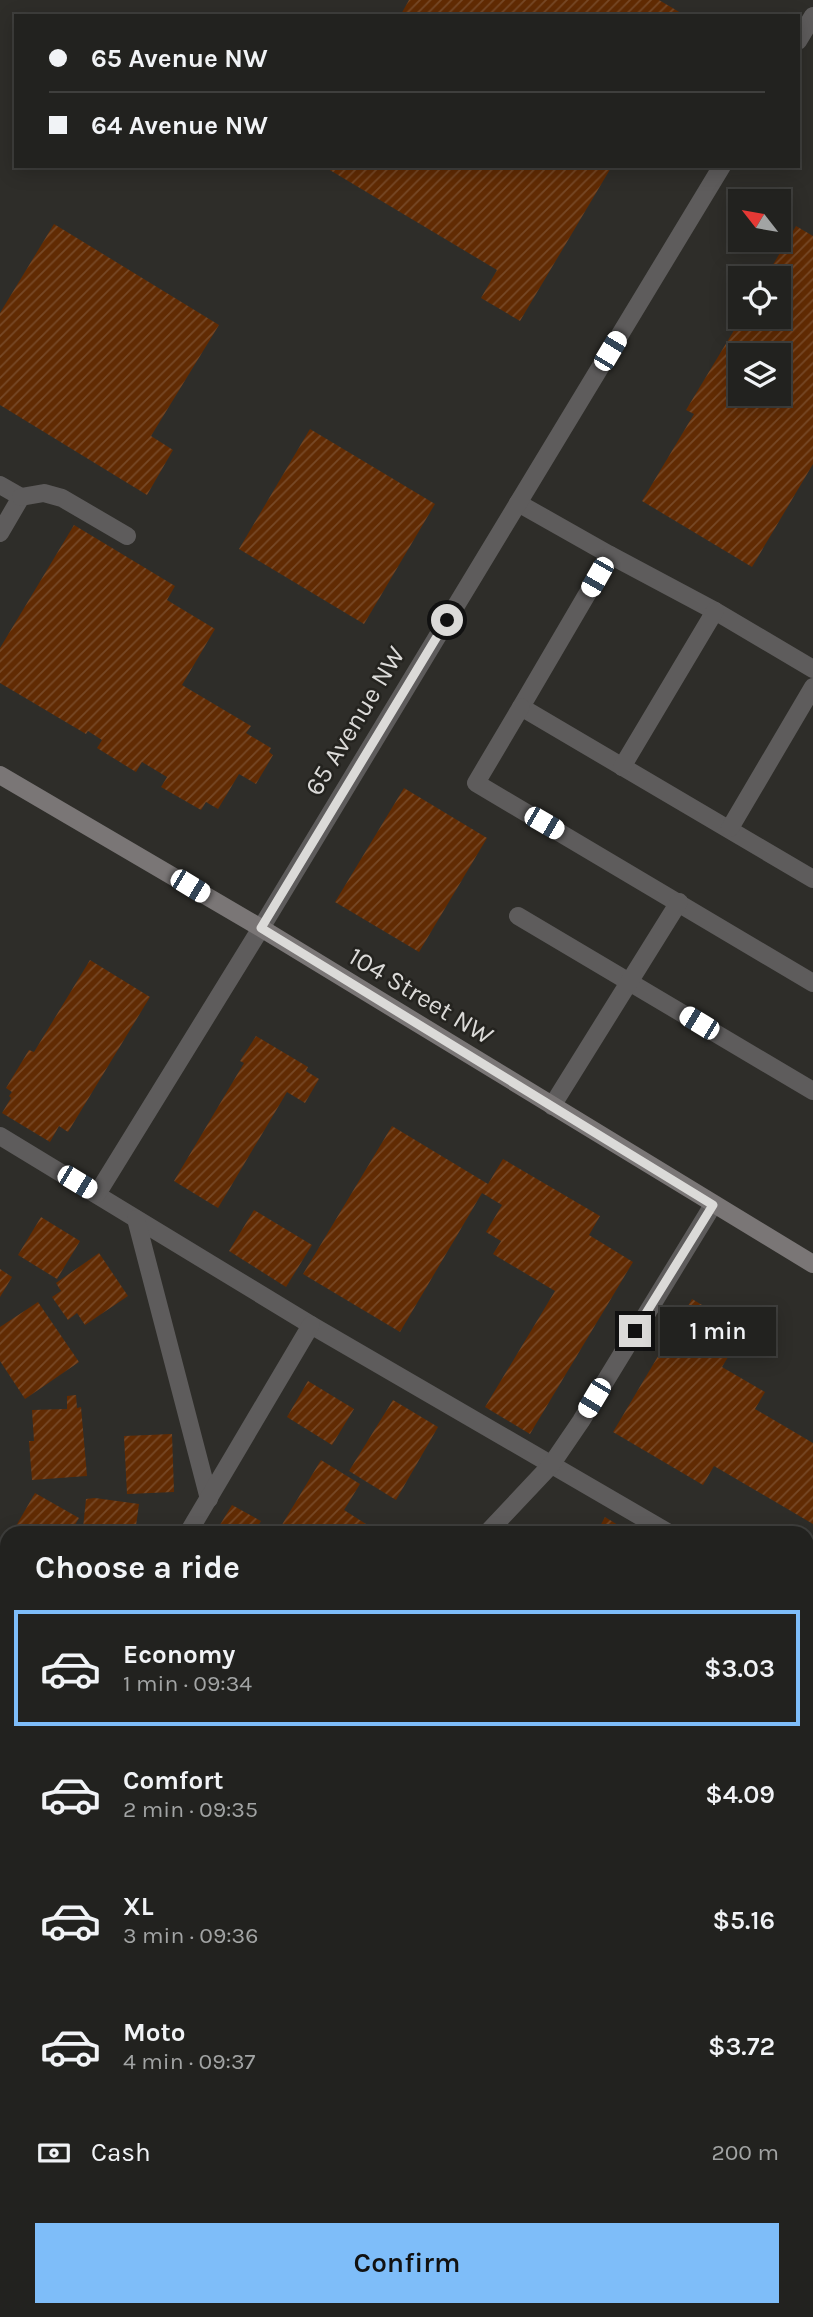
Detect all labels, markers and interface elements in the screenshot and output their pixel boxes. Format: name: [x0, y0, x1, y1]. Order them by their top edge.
text: 65 Avenue NW: [91, 43, 268, 74]
text: 64 Avenue NW: [91, 110, 268, 141]
north arrow: [728, 189, 791, 252]
map controls: [728, 189, 791, 406]
button: locate: [728, 266, 791, 329]
car: [591, 328, 630, 374]
button: layers: [728, 343, 791, 406]
car: [578, 554, 617, 600]
route start: [431, 604, 463, 636]
street label: 65 Avenue NW: [298, 641, 412, 801]
car: [521, 803, 568, 843]
car: [167, 866, 214, 906]
street label: 104 Street NW: [343, 941, 499, 1051]
car: [676, 1003, 723, 1043]
car: [54, 1162, 101, 1202]
callout: 1 min: [660, 1306, 775, 1356]
route end: [619, 1315, 651, 1347]
text: 1 min: [689, 1318, 747, 1345]
car: [575, 1375, 614, 1421]
text: Choose a ride: [35, 1549, 240, 1586]
icon: car: [39, 1637, 102, 1700]
text: Economy: [123, 1639, 235, 1670]
text: $3.03: [704, 1653, 775, 1684]
text: 1 min · 09:34: [123, 1670, 252, 1697]
icon: car: [39, 1763, 102, 1826]
text: Comfort: [123, 1765, 224, 1796]
text: $4.09: [705, 1779, 775, 1810]
text: 2 min · 09:35: [123, 1796, 258, 1823]
icon: car: [39, 1889, 102, 1952]
text: XL: [123, 1891, 154, 1922]
text: $5.16: [713, 1905, 775, 1936]
text: 3 min · 09:36: [123, 1922, 258, 1949]
icon: car: [39, 2015, 102, 2078]
text: Moto: [123, 2017, 185, 2048]
text: $3.72: [708, 2031, 775, 2062]
text: 4 min · 09:37: [123, 2048, 255, 2075]
icon: cash: [35, 2134, 73, 2172]
text: Cash: [91, 2137, 151, 2168]
text: 200 m: [711, 2139, 779, 2166]
button: Confirm: [35, 2223, 779, 2303]

